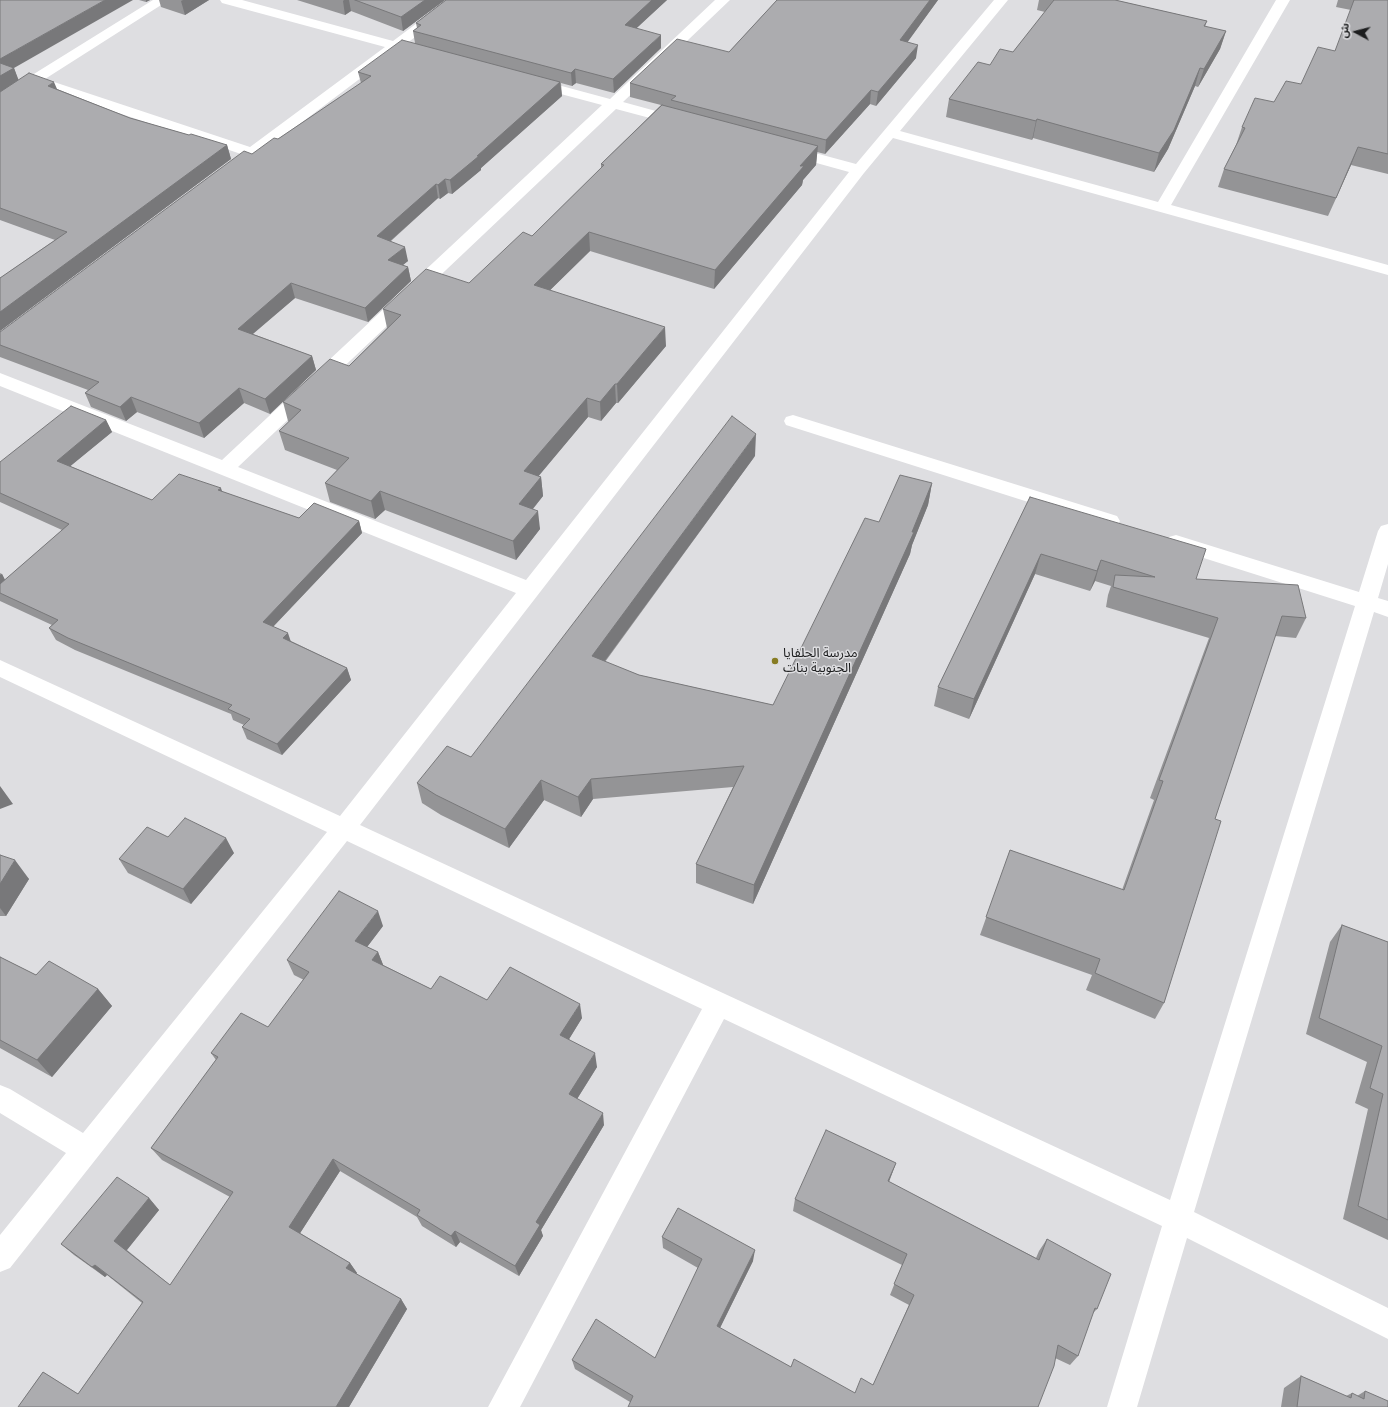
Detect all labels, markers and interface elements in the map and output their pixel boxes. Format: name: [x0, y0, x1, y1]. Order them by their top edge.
north arrow: [1336, 12, 1376, 52]
text: ش: [1335, 22, 1353, 39]
place label: مدرسة الحلفايا الجنوبية بنات: [783, 646, 858, 677]
marker: مدرسة الحلفايا الجنوبية بنات: [770, 656, 780, 666]

